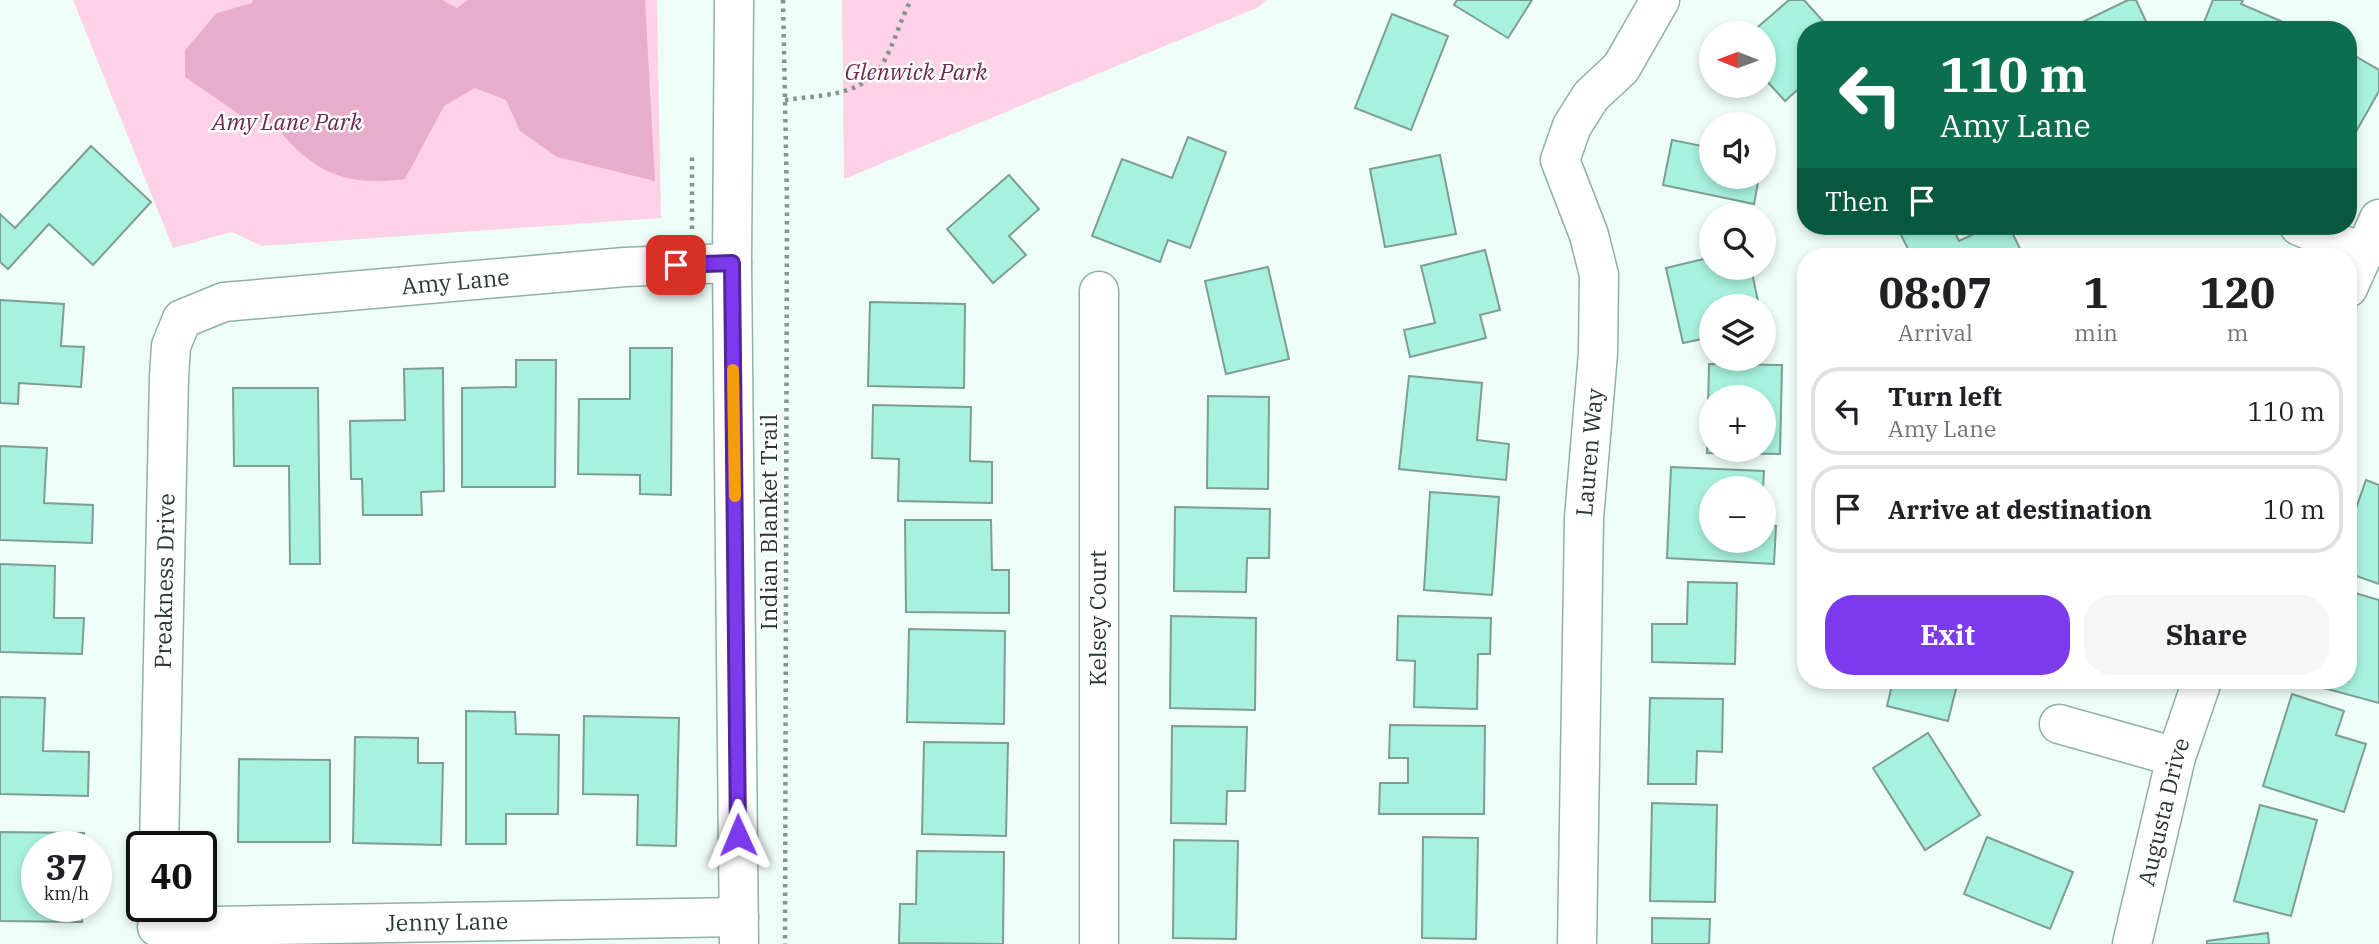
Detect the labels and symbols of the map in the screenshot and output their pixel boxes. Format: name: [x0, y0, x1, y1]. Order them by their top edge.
north arrow: [1699, 21, 1776, 98]
park label: Glenwick Park: [844, 56, 988, 86]
park label: Amy Lane Park: [210, 106, 363, 136]
pin: [646, 235, 706, 295]
street label: Amy Lane: [400, 261, 511, 300]
street label: Lauren Way: [1568, 386, 1609, 517]
street label: Indian Blanket Trail: [753, 414, 783, 630]
street label: Preakness Drive: [147, 493, 181, 669]
street label: Kelsey Court: [1082, 550, 1112, 686]
street label: Augusta Drive: [2130, 733, 2196, 889]
position arrow: [701, 798, 775, 872]
speed limit sign: 40: [126, 831, 217, 922]
street label: Jenny Lane: [385, 905, 509, 937]

